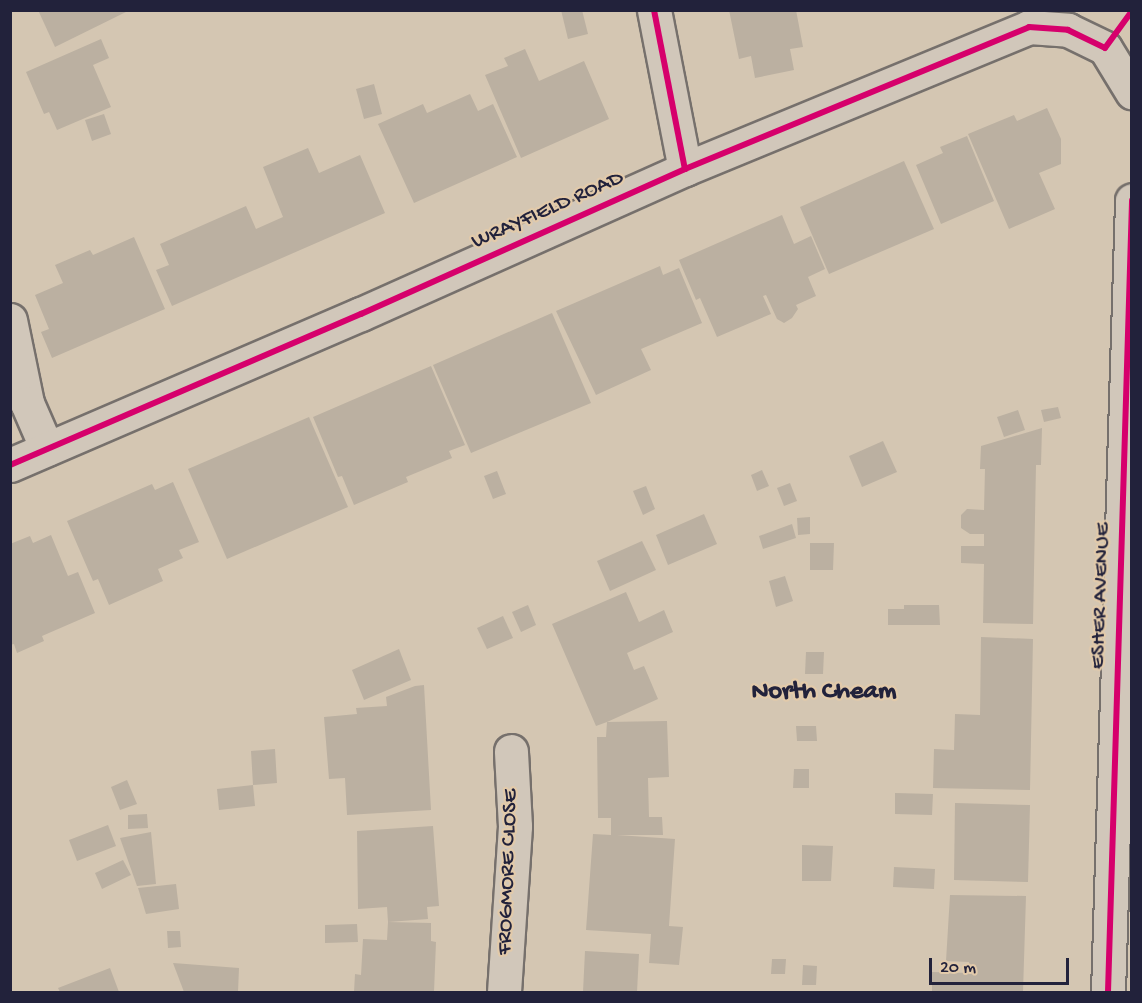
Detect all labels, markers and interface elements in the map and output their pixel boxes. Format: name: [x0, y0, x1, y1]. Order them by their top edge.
street label: WRAYFIELD ROAD: [468, 166, 628, 256]
street label: ESHER AVENUE: [1086, 522, 1118, 670]
district label: North Cheam: [752, 677, 896, 709]
street label: FROGMORE CLOSE: [493, 789, 525, 955]
scale bar: [932, 946, 1072, 984]
text: 20 m: [940, 958, 976, 979]

